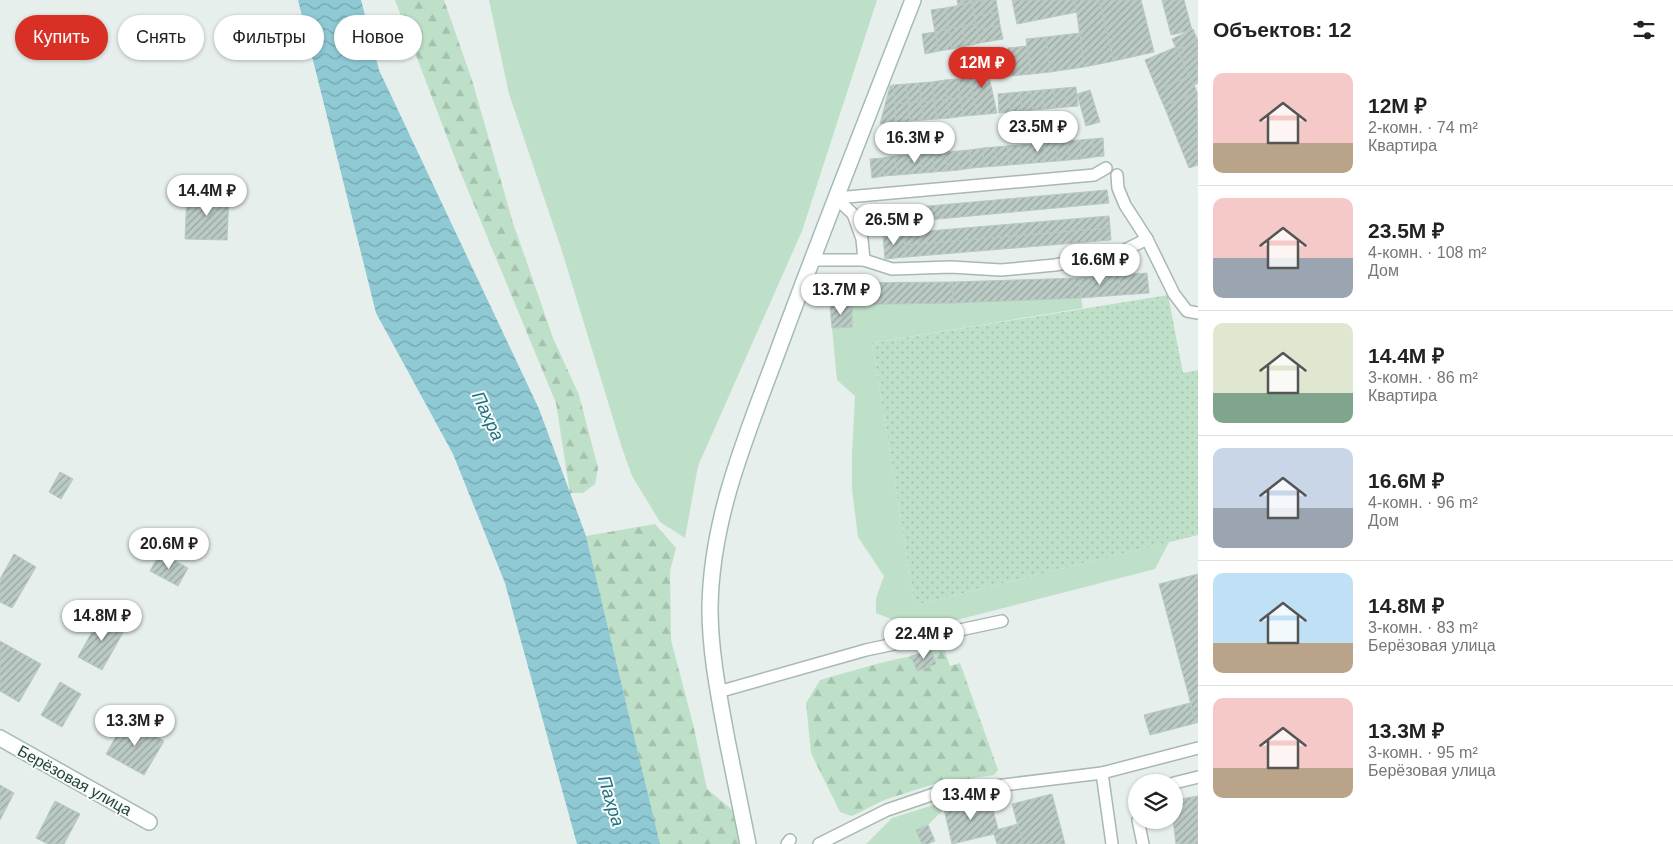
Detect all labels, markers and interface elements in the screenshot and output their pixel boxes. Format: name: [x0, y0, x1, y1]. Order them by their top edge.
chip: Купить: [15, 15, 108, 60]
chip: Снять: [118, 15, 204, 60]
chip: Фильтры: [214, 15, 324, 60]
chip: Новое: [334, 15, 422, 60]
icon: filters: [1630, 16, 1658, 44]
text: Объектов: 12: [1213, 18, 1351, 41]
pin: 12M ₽: [947, 46, 1017, 89]
text: 12M ₽: [960, 54, 1004, 71]
icon: home: [1253, 93, 1313, 153]
text: 12M ₽: [1368, 94, 1427, 117]
pin: 23.5M ₽: [992, 110, 1084, 153]
text: 23.5M ₽: [1009, 118, 1067, 135]
text: 2-комн. · 74 m²: [1368, 119, 1478, 136]
pin: 16.3M ₽: [869, 121, 961, 164]
text: 16.3M ₽: [886, 129, 944, 146]
text: Квартира: [1368, 137, 1437, 154]
pin: 14.4M ₽: [161, 174, 253, 217]
text: 14.4M ₽: [178, 182, 236, 199]
pin: 26.5M ₽: [848, 204, 940, 246]
text: 26.5M ₽: [865, 211, 923, 228]
icon: home: [1253, 218, 1313, 278]
text: 23.5M ₽: [1368, 219, 1444, 242]
pin: 16.6M ₽: [1054, 244, 1146, 286]
text: 4-комн. · 108 m²: [1368, 244, 1487, 261]
text: 16.6M ₽: [1071, 251, 1129, 268]
text: Дом: [1368, 262, 1399, 279]
pin: 13.7M ₽: [795, 274, 887, 316]
text: 13.7M ₽: [812, 281, 870, 298]
icon: home: [1253, 343, 1313, 403]
text: 14.4M ₽: [1368, 344, 1444, 367]
text: 3-комн. · 86 m²: [1368, 369, 1478, 386]
text: Квартира: [1368, 387, 1437, 404]
water label: Пахра: [468, 388, 508, 444]
icon: home: [1253, 468, 1313, 528]
text: 16.6M ₽: [1368, 469, 1444, 492]
text: 4-комн. · 96 m²: [1368, 494, 1478, 511]
text: Дом: [1368, 512, 1399, 529]
pin: 20.6M ₽: [123, 528, 215, 570]
text: 20.6M ₽: [140, 535, 198, 552]
icon: home: [1253, 593, 1313, 653]
text: 14.8M ₽: [1368, 594, 1444, 617]
pin: 14.8M ₽: [56, 600, 148, 642]
text: 14.8M ₽: [73, 607, 131, 624]
pin: 22.4M ₽: [878, 618, 970, 660]
text: 3-комн. · 83 m²: [1368, 619, 1478, 636]
text: 22.4M ₽: [895, 625, 953, 642]
text: Берёзовая улица: [1368, 637, 1496, 654]
pin: 13.3M ₽: [89, 704, 181, 747]
text: 13.3M ₽: [106, 712, 164, 729]
icon: home: [1253, 718, 1313, 778]
text: 13.3M ₽: [1368, 719, 1444, 742]
street label: Берёзовая улица: [15, 742, 135, 819]
text: 3-комн. · 95 m²: [1368, 744, 1478, 761]
text: Берёзовая улица: [1368, 762, 1496, 779]
water label: Пахра: [594, 773, 628, 829]
map controls: [1128, 774, 1183, 829]
button: layers: [1128, 774, 1183, 829]
pin: 13.4M ₽: [925, 778, 1017, 821]
text: 13.4M ₽: [942, 786, 1000, 803]

